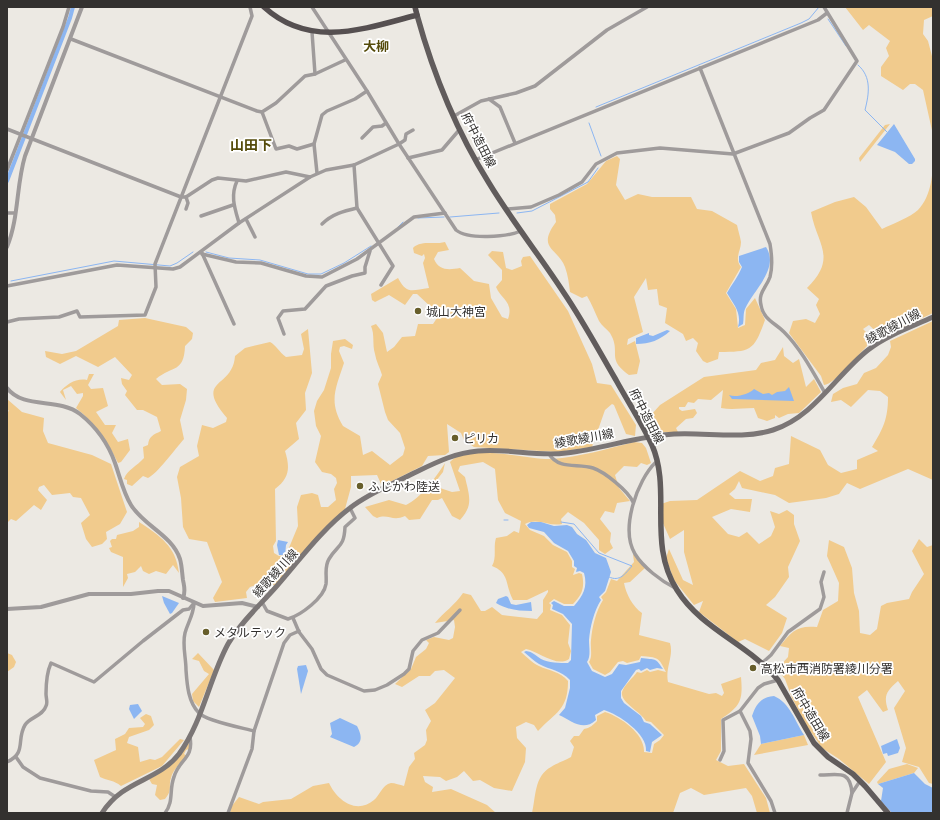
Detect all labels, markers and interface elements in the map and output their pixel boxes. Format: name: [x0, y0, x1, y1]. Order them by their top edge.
district label: 大柳: [363, 39, 389, 53]
street label: 府中造田線: [460, 110, 498, 170]
district label: 山田下: [230, 137, 272, 153]
place label: 城山大神宮: [426, 305, 486, 318]
marker: 城山大神宮: [413, 306, 423, 316]
street label: 綾歌綾川線: [863, 306, 923, 346]
street label: 府中造田線: [628, 386, 666, 446]
street label: 綾歌綾川線: [553, 426, 615, 450]
place label: ピリカ: [463, 432, 499, 445]
marker: ピリカ: [450, 433, 460, 443]
place label: ふじかわ陸送: [368, 480, 440, 493]
marker: ふじかわ陸送: [355, 481, 365, 491]
street label: 綾歌綾川線: [250, 546, 300, 600]
place label: メタルテック: [214, 626, 286, 639]
marker: メタルテック: [201, 627, 211, 637]
place label: 高松市西消防署綾川分署: [761, 662, 893, 675]
marker: 高松市西消防署綾川分署: [748, 663, 758, 673]
street label: 府中造田線: [790, 685, 832, 743]

